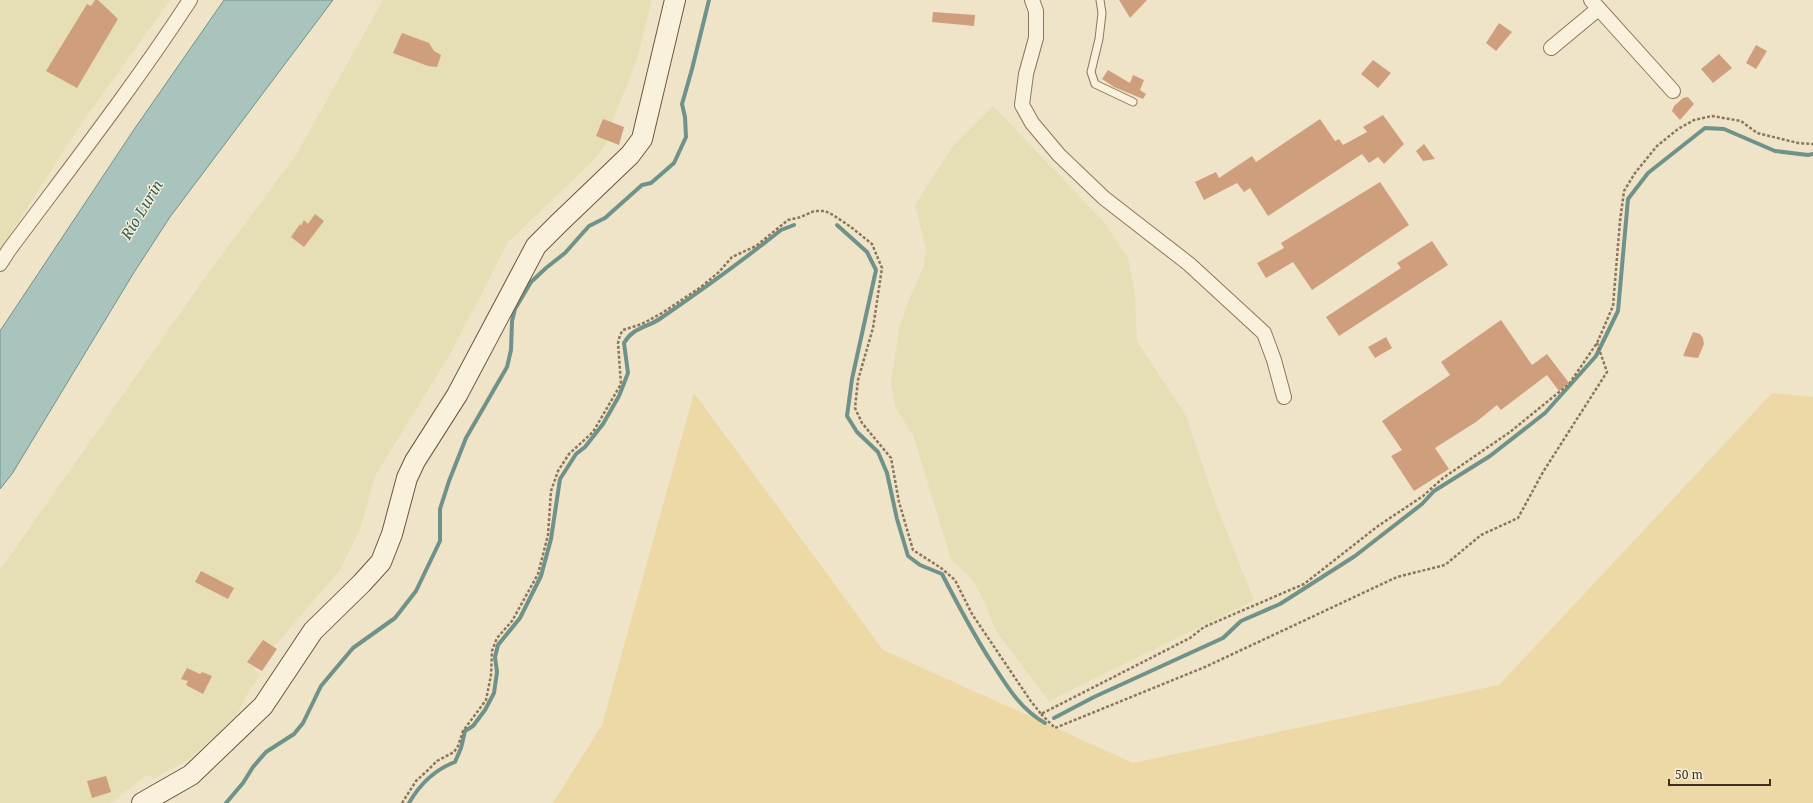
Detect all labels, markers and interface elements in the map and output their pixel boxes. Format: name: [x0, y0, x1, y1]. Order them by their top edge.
water label: Río Lurín: [115, 176, 167, 244]
scale bar: [1669, 761, 1770, 787]
text: 50 m: [1675, 766, 1703, 783]

